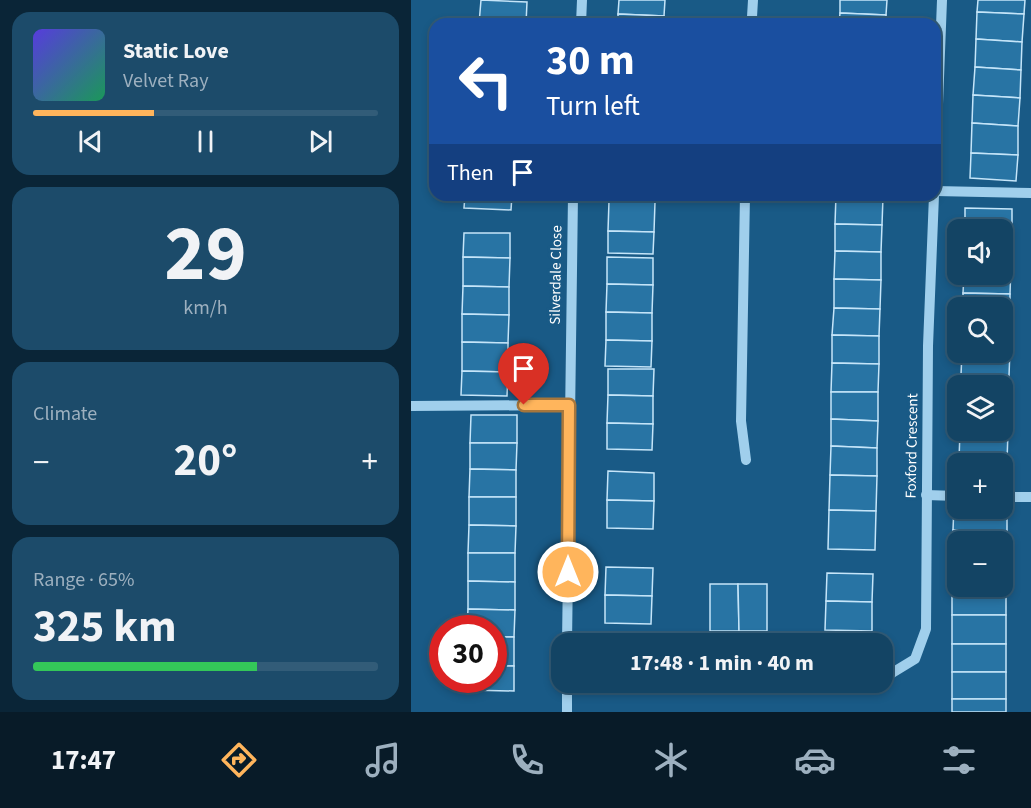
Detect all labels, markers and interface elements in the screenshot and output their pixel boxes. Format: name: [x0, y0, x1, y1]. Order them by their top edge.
text: 30 m: [546, 31, 635, 91]
text: Static Love: [123, 35, 229, 67]
icon: left: [447, 42, 525, 120]
text: Velvet Ray: [123, 67, 209, 95]
text: Turn left: [546, 87, 640, 126]
icon: previous: [74, 125, 107, 158]
icon: pause: [189, 125, 222, 158]
icon: next: [304, 125, 337, 158]
icon: arrive: [506, 156, 539, 189]
text: Then: [447, 157, 494, 189]
text: 29: [164, 199, 247, 310]
map controls: [947, 219, 1013, 597]
button: sound: [947, 219, 1013, 285]
street label: Silverdale Close: [545, 225, 567, 325]
text: km/h: [183, 294, 228, 322]
button: search: [947, 297, 1013, 363]
pin: [498, 343, 549, 405]
icon: arrive: [507, 352, 540, 385]
button: layers: [947, 375, 1013, 441]
street label: Foxford Crescent: [901, 393, 923, 499]
text: Climate: [33, 400, 97, 428]
text: 20°: [174, 429, 237, 493]
text: −: [33, 439, 49, 486]
text: +: [362, 439, 378, 486]
button: +: [947, 453, 1013, 519]
button: −: [947, 531, 1013, 597]
position arrow: [536, 540, 600, 604]
text: Range · 65%: [33, 566, 134, 594]
text: 325 km: [33, 595, 177, 659]
speed limit sign: 30: [429, 615, 507, 693]
text: 17:48 · 1 min · 40 m: [630, 647, 814, 679]
icon: directions: [218, 739, 260, 781]
icon: music: [362, 739, 404, 781]
icon: phone: [506, 739, 548, 781]
icon: climate: [650, 739, 692, 781]
icon: car: [794, 739, 836, 781]
icon: filters: [938, 739, 980, 781]
text: 17:47: [51, 741, 116, 780]

